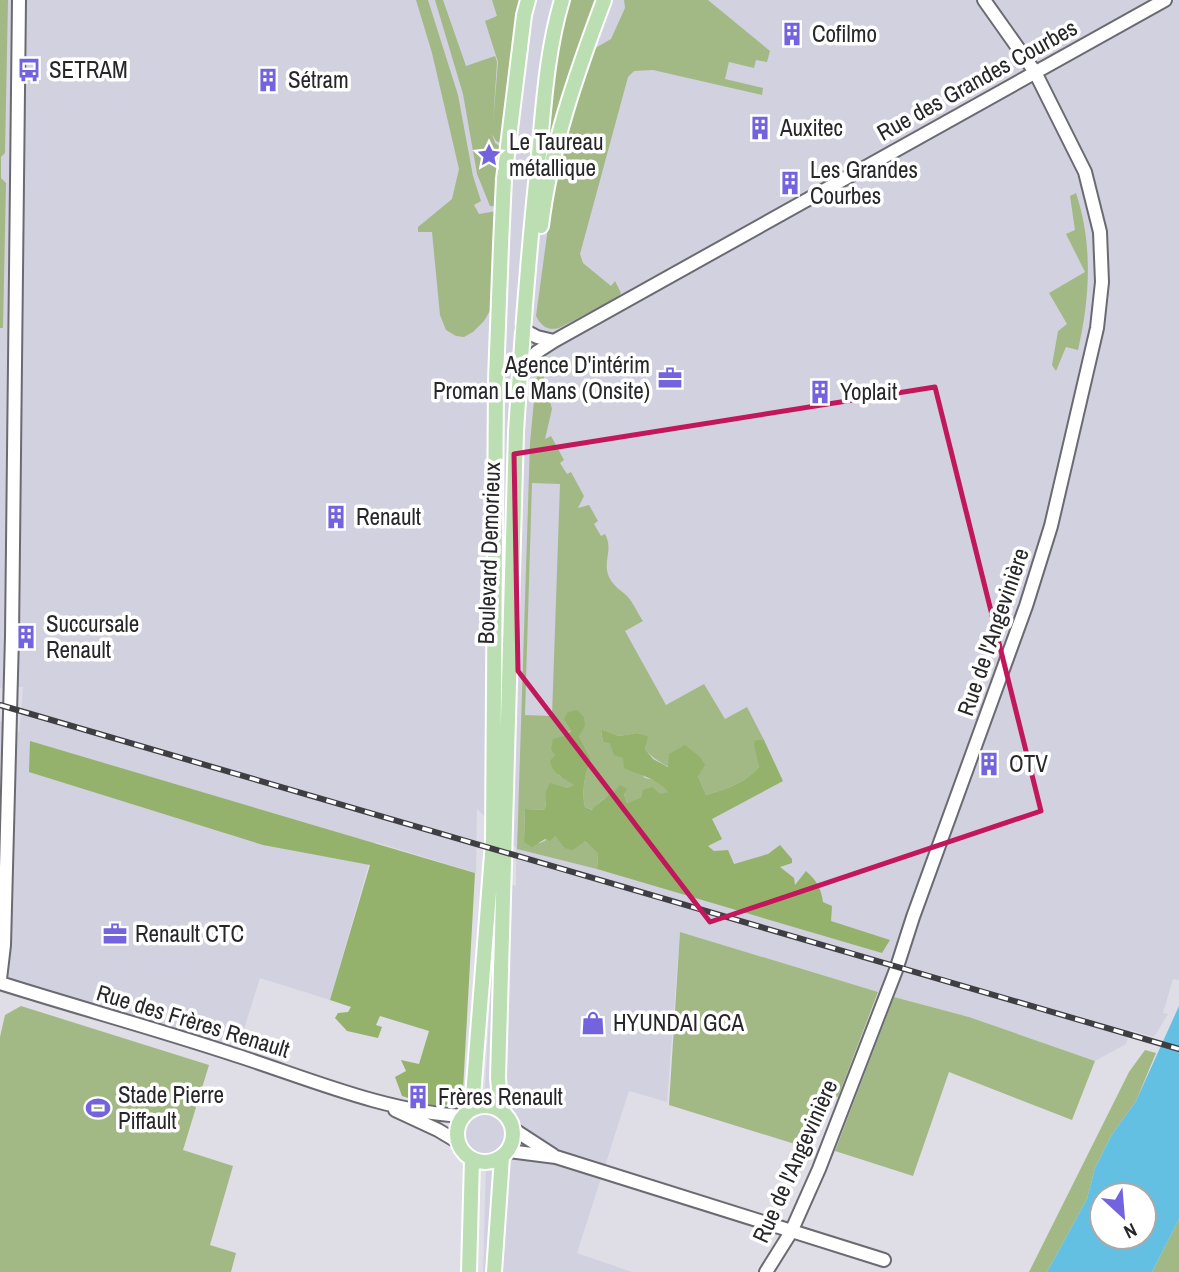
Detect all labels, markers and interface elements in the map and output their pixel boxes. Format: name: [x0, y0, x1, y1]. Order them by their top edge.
street label: Rue des Grandes Courbes: [871, 12, 1082, 148]
place label: Cofilmo: [812, 18, 877, 49]
building icon: Cofilmo: [778, 20, 806, 48]
place label: SETRAM: [49, 54, 128, 85]
bus stop icon: SETRAM: [15, 56, 43, 84]
place label: Sétram: [288, 64, 349, 95]
building icon: Sétram: [254, 66, 282, 94]
place label: Auxitec: [779, 112, 843, 143]
building icon: Auxitec: [746, 114, 774, 142]
place label: Le Taureau métallique: [509, 126, 603, 183]
place icon: Le Taureau métallique: [475, 141, 503, 169]
place label: Les Grandes Courbes: [810, 154, 918, 211]
building icon: Les Grandes Courbes: [776, 169, 804, 197]
place label: Agence D'intérim Proman Le Mans (Onsite): [433, 349, 650, 406]
office icon: Agence D'intérim Proman Le Mans (Onsite): [656, 364, 684, 392]
place label: Yoplait: [840, 376, 897, 407]
building icon: Yoplait: [806, 378, 834, 406]
street label: Boulevard Demorieux: [470, 461, 507, 645]
place label: Renault: [356, 501, 421, 532]
building icon: Renault: [322, 503, 350, 531]
street label: Rue de l'Angevinière: [949, 544, 1036, 720]
place label: Succursale Renault: [46, 608, 139, 665]
building icon: Succursale Renault: [12, 623, 40, 651]
place label: OTV: [1009, 748, 1048, 779]
building icon: OTV: [975, 750, 1003, 778]
place label: Renault CTC: [135, 918, 244, 949]
office icon: Renault CTC: [101, 920, 129, 948]
street label: Rue des Frères Renault: [93, 976, 293, 1065]
place label: HYUNDAI GCA: [613, 1007, 744, 1038]
shop icon: HYUNDAI GCA: [579, 1009, 607, 1037]
street label: Rue de l'Angevinière: [745, 1074, 844, 1247]
place label: Stade Pierre Piffault: [118, 1079, 224, 1136]
place label: Frères Renault: [438, 1081, 563, 1112]
building icon: Frères Renault: [404, 1083, 432, 1111]
sports icon: Stade Pierre Piffault: [84, 1094, 112, 1122]
north arrow: [1088, 1181, 1158, 1251]
text: N: [1120, 1217, 1141, 1245]

